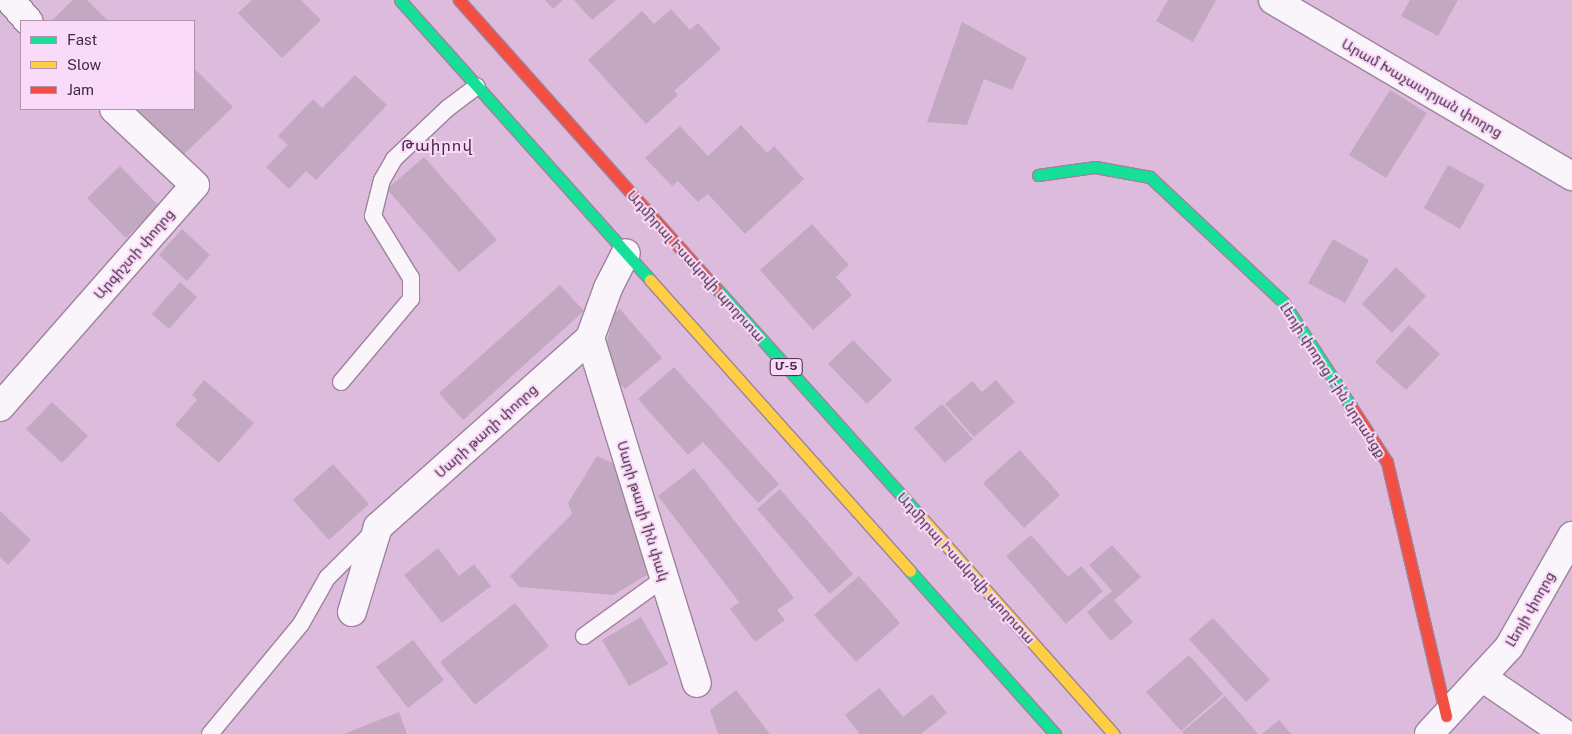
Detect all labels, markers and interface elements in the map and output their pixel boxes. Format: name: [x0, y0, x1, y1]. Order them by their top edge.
legend: [20, 20, 195, 110]
text: Fast: [67, 31, 97, 48]
street label: Արամ Խաչատրյան փողոց: [1339, 35, 1505, 141]
text: Slow: [67, 56, 101, 73]
text: Jam: [67, 81, 94, 98]
district label: Թաիրով: [400, 136, 474, 156]
street label: Ադմիրալ Իսակովի պողոտա: [624, 187, 768, 345]
street label: Արգիշտի փողոց: [90, 205, 178, 303]
street label: Լեոյի փողոց 1-ին նրբանցք: [1276, 299, 1390, 461]
road number: Մ-5: [768, 358, 804, 377]
street label: Սարի թաղի փողոց: [431, 381, 541, 481]
street label: Սարի թաղի 1ին փակ: [614, 439, 672, 583]
street label: Ադմիրալ Իսակովի պողոտա: [894, 489, 1038, 647]
street label: Լեոյի փողոց: [1502, 568, 1558, 650]

